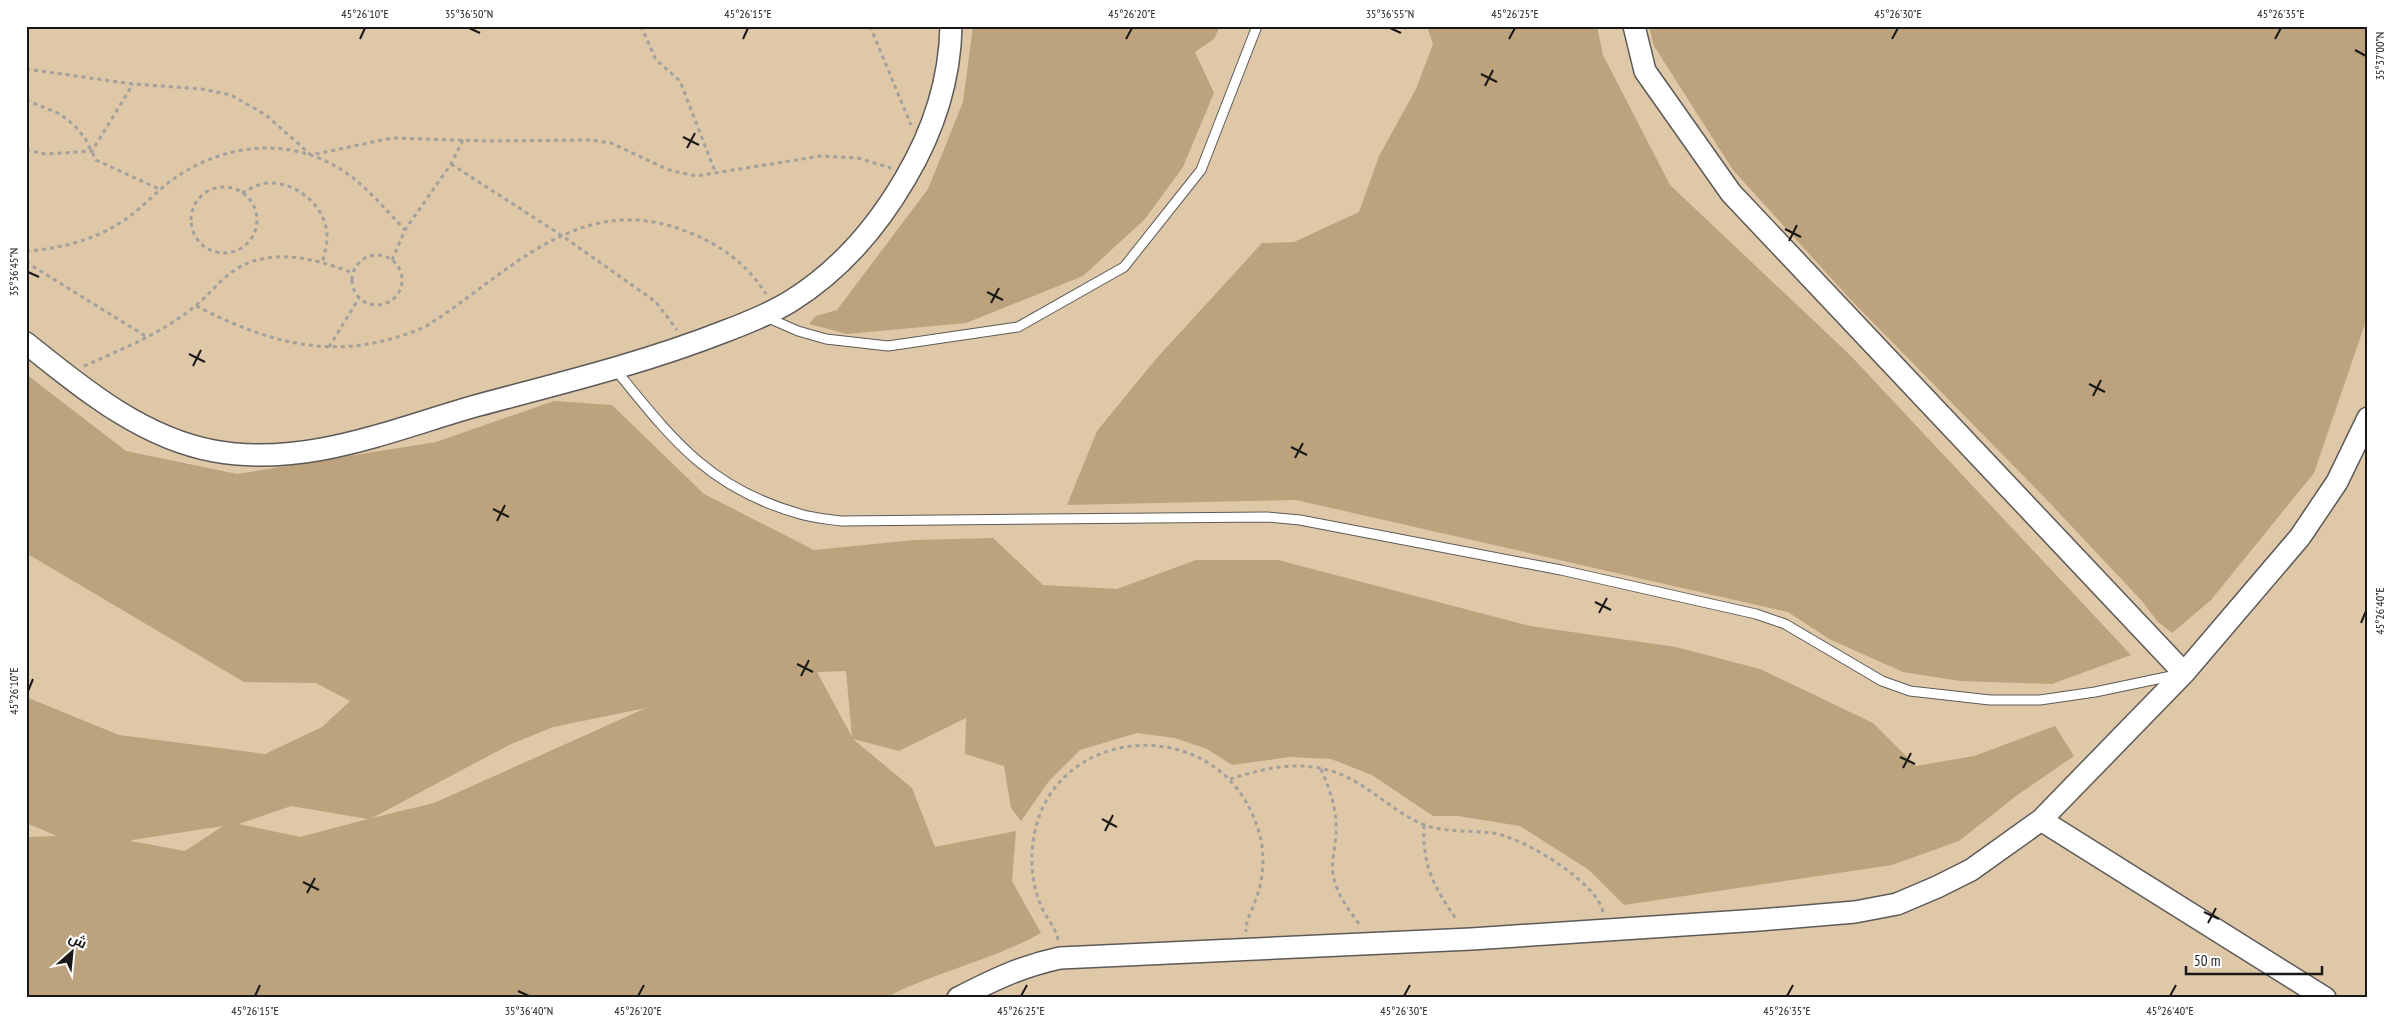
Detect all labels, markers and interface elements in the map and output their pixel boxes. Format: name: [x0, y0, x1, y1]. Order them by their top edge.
text: 45°26'10"E: [341, 6, 389, 21]
text: 35°36'50"N: [445, 6, 493, 21]
text: 45°26'15"E: [724, 6, 772, 21]
text: 45°26'20"E: [1108, 6, 1156, 21]
text: 35°36'55"N: [1366, 6, 1414, 21]
text: 45°26'25"E: [1491, 6, 1539, 21]
text: 45°26'30"E: [1874, 6, 1922, 21]
text: 45°26'35"E: [2257, 6, 2305, 21]
text: 35°37'00"N: [2372, 32, 2387, 80]
text: 35°36'45"N: [6, 248, 21, 296]
text: 45°26'40"E: [2372, 587, 2387, 635]
text: 45°26'10"E: [6, 667, 21, 715]
north arrow: [48, 926, 98, 976]
text: ش: [66, 928, 90, 953]
scale bar: [2186, 944, 2323, 976]
text: 50 m: [2194, 951, 2220, 970]
text: 45°26'15"E: [231, 1003, 279, 1018]
text: 35°36'40"N: [505, 1003, 553, 1018]
text: 45°26'20"E: [614, 1003, 662, 1018]
text: 45°26'25"E: [997, 1003, 1045, 1018]
text: 45°26'30"E: [1380, 1003, 1428, 1018]
text: 45°26'35"E: [1763, 1003, 1811, 1018]
text: 45°26'40"E: [2146, 1003, 2194, 1018]

